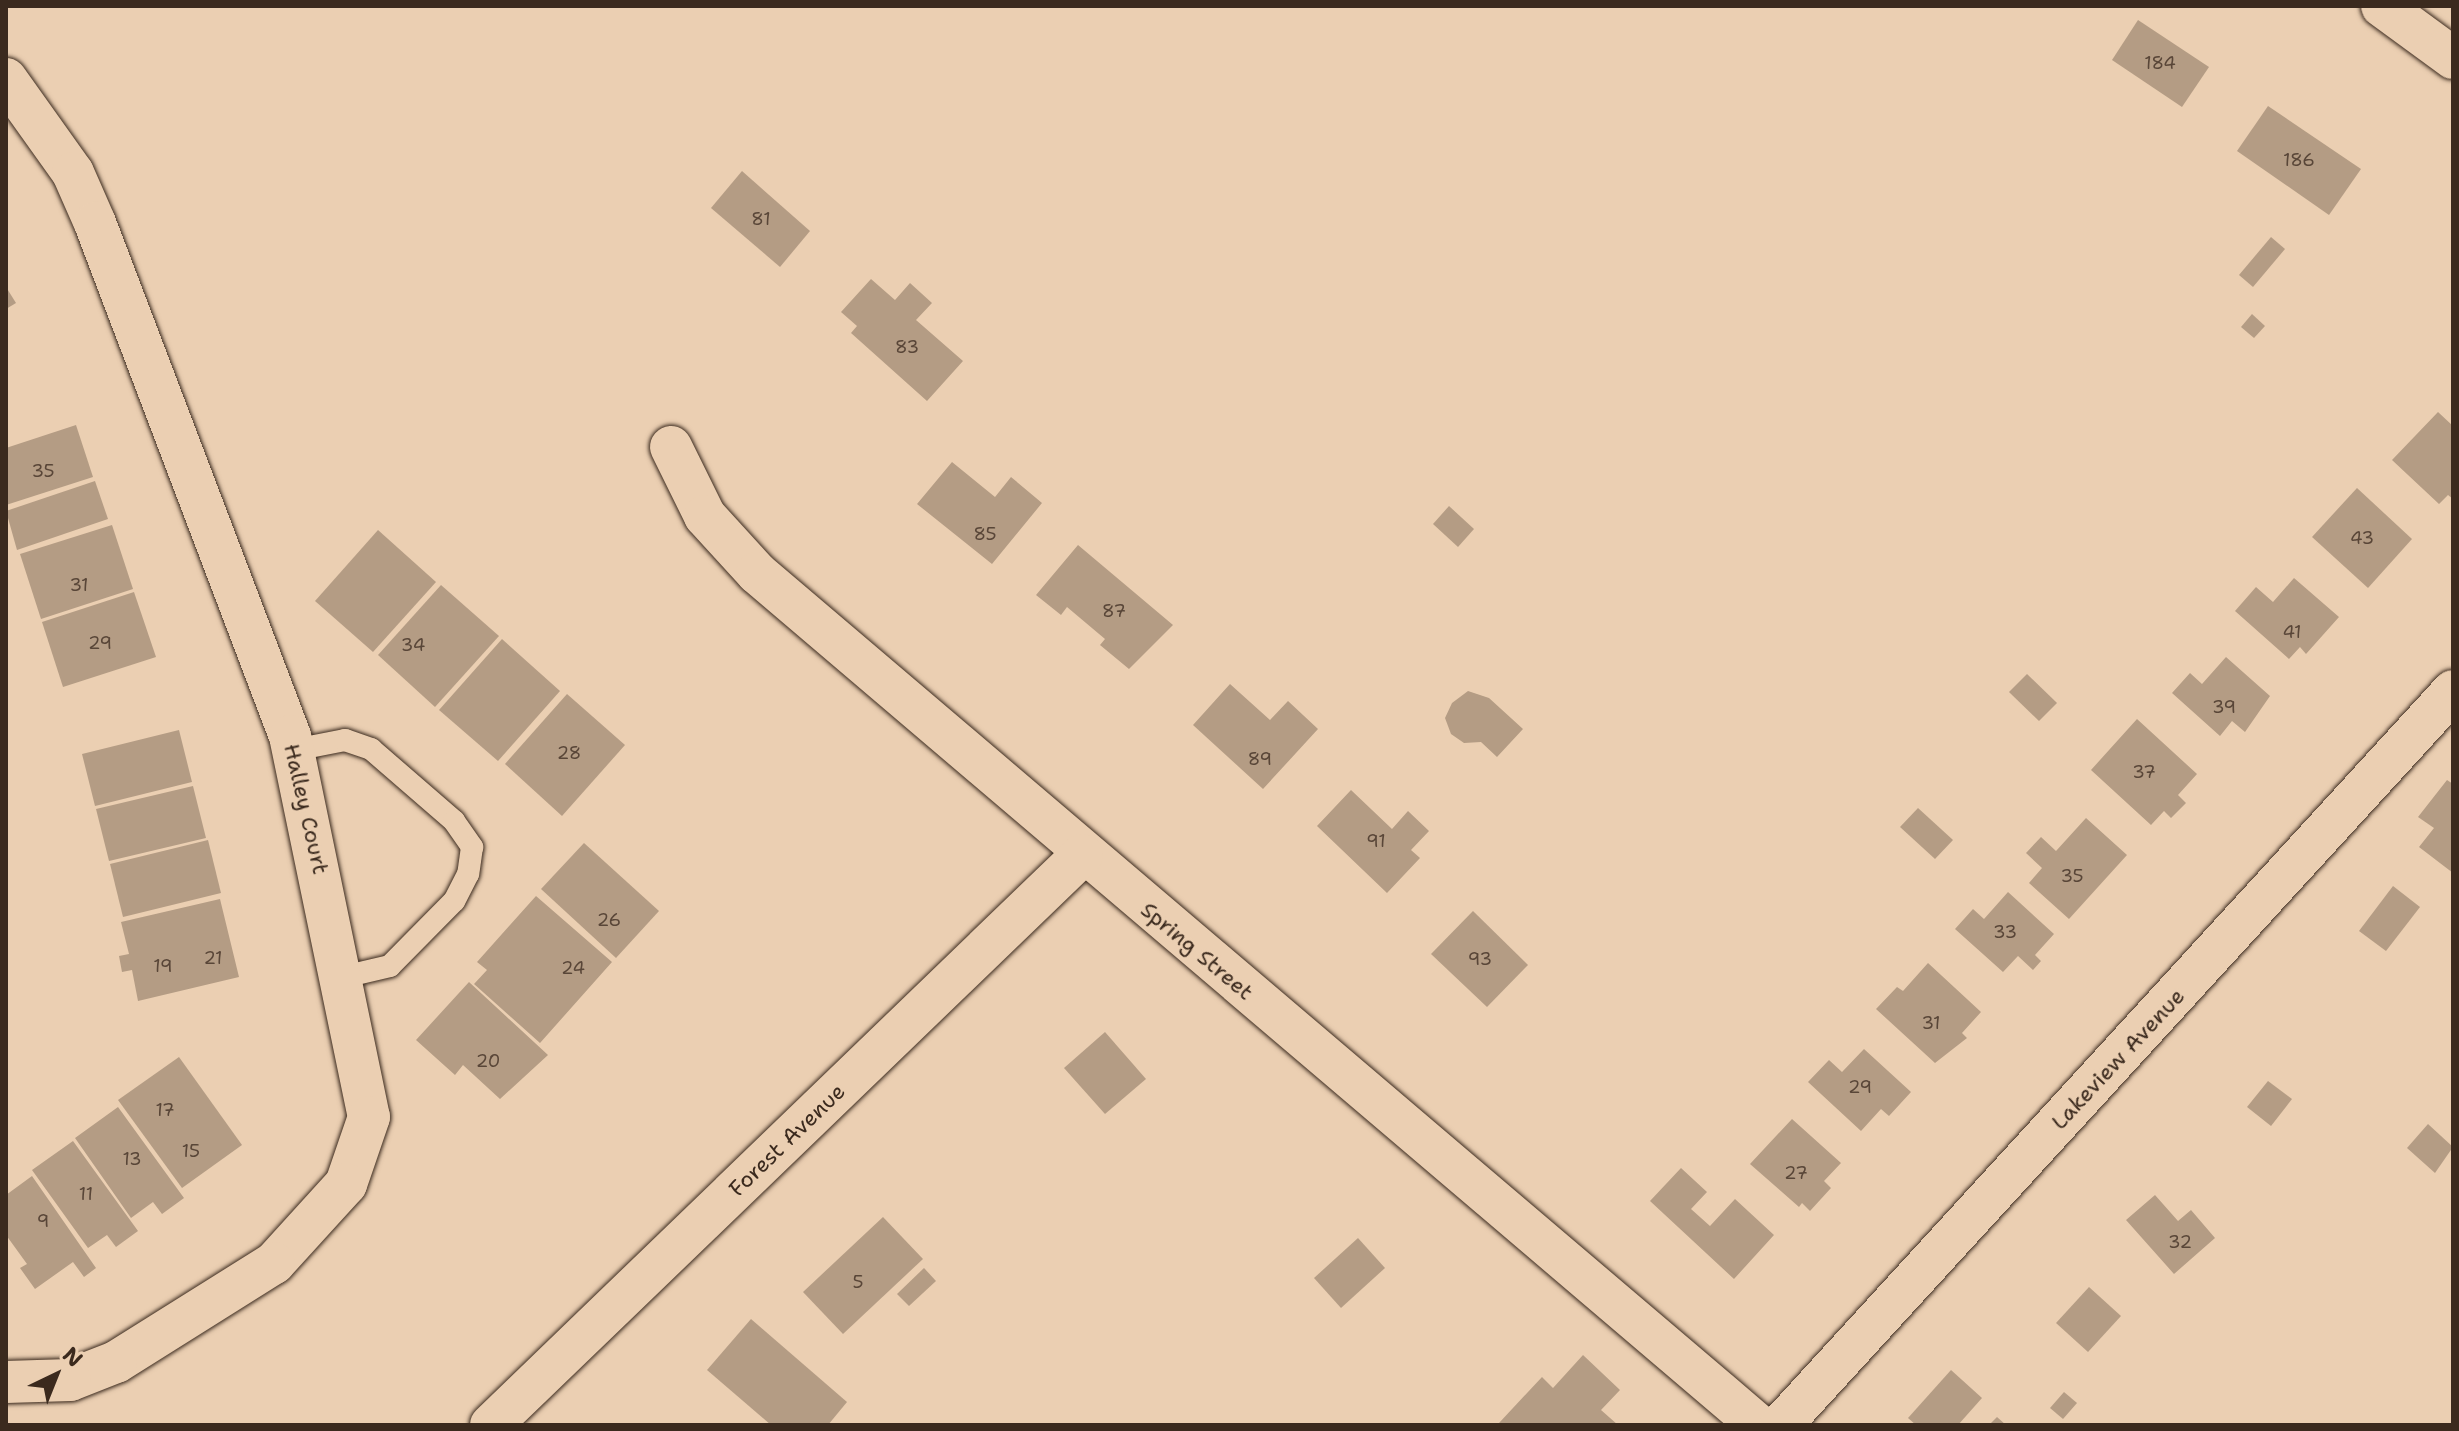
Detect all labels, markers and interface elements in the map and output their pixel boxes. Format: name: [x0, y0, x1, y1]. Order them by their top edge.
house number: 184: [2144, 52, 2176, 74]
house number: 186: [2283, 149, 2315, 171]
house number: 81: [751, 208, 771, 230]
house number: 83: [895, 336, 919, 358]
house number: 35: [31, 460, 55, 482]
house number: 85: [973, 523, 997, 545]
house number: 43: [2350, 527, 2374, 549]
house number: 31: [69, 574, 89, 596]
house number: 87: [1102, 600, 1126, 622]
house number: 41: [2282, 621, 2302, 643]
house number: 29: [88, 632, 112, 654]
house number: 34: [401, 634, 425, 656]
house number: 39: [2212, 696, 2236, 718]
street label: Halley Court: [278, 741, 334, 877]
house number: 28: [557, 742, 581, 764]
house number: 89: [1248, 748, 1272, 770]
house number: 37: [2132, 761, 2156, 783]
house number: 91: [1366, 830, 1386, 852]
house number: 35: [2060, 865, 2084, 887]
street label: Spring Street: [1136, 896, 1258, 1006]
house number: 26: [597, 909, 621, 931]
house number: 33: [1993, 921, 2017, 943]
house number: 21: [203, 947, 223, 969]
house number: 93: [1468, 948, 1492, 970]
house number: 19: [153, 955, 173, 977]
house number: 24: [561, 957, 585, 979]
street label: Lakeview Avenue: [2046, 983, 2190, 1135]
house number: 31: [1921, 1012, 1941, 1034]
house number: 20: [476, 1050, 500, 1072]
house number: 29: [1848, 1076, 1872, 1098]
street label: Forest Avenue: [724, 1078, 850, 1202]
house number: 17: [155, 1099, 175, 1121]
house number: 15: [182, 1140, 200, 1162]
house number: 13: [122, 1148, 142, 1170]
house number: 27: [1784, 1162, 1808, 1184]
house number: 11: [79, 1183, 93, 1205]
house number: 9: [37, 1210, 49, 1232]
house number: 32: [2168, 1231, 2192, 1253]
house number: 5: [852, 1271, 864, 1293]
north arrow: [16, 1335, 96, 1415]
text: N: [56, 1341, 89, 1374]

